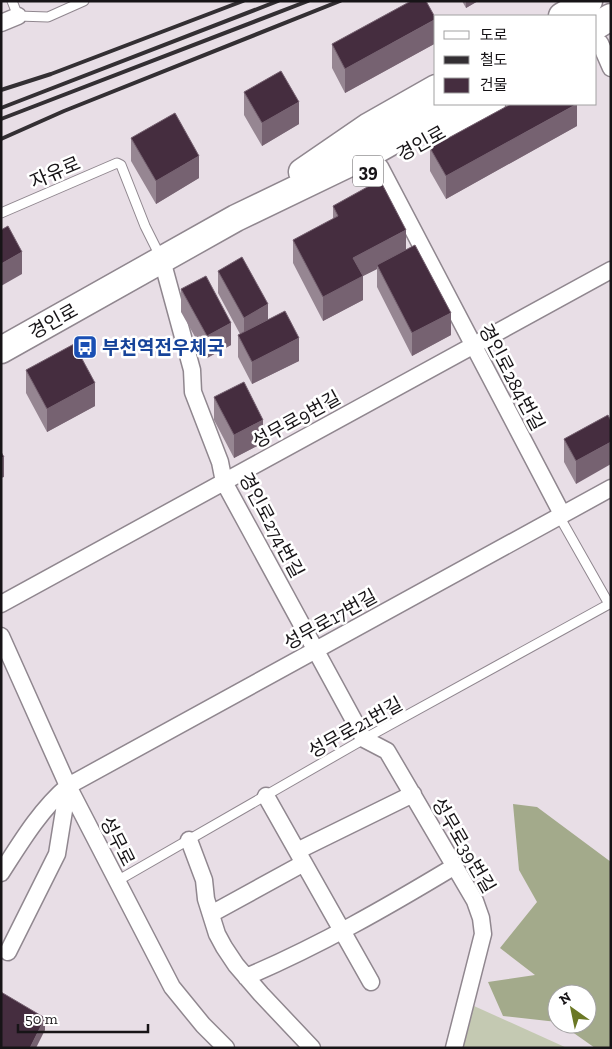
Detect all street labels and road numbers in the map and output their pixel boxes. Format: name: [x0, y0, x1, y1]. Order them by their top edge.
street label: 경인로: [393, 121, 450, 166]
street label: 자유로: [27, 152, 84, 193]
road number: 39: [353, 156, 383, 187]
street label: 경인로: [25, 299, 82, 344]
street label: 경인로284번길: [474, 320, 549, 435]
street label: 성무로9번길: [248, 386, 344, 453]
street label: 경인로274번길: [234, 469, 309, 582]
street label: 성무로17번길: [279, 584, 381, 655]
street label: 성무로21번길: [304, 692, 407, 763]
street label: 성무로39번길: [427, 793, 500, 897]
street label: 성무로: [95, 813, 140, 870]

